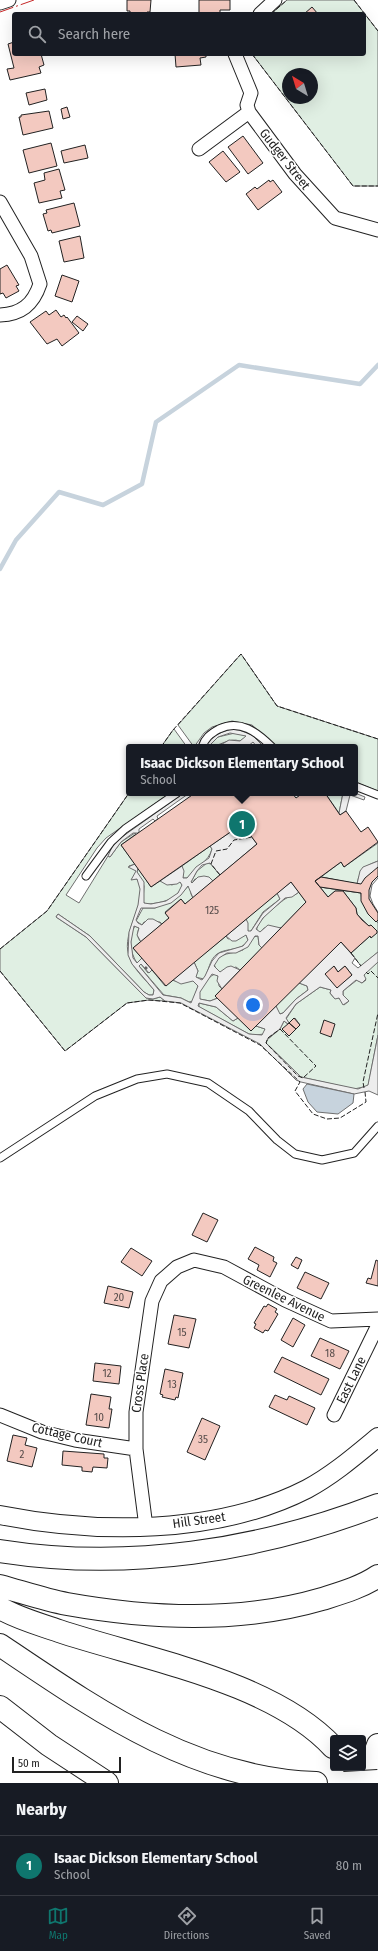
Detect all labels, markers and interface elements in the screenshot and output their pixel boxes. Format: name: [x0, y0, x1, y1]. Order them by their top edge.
search box: [12, 12, 366, 56]
icon: search: [26, 23, 48, 45]
text: Search here: [58, 25, 130, 43]
north arrow: [282, 68, 318, 104]
street label: Gudger Street: [257, 126, 314, 193]
popup: [126, 744, 358, 796]
text: Isaac Dickson Elementary School: [140, 754, 344, 772]
text: School: [140, 772, 176, 787]
pin: 1: [229, 809, 255, 839]
house number: 125: [205, 904, 219, 917]
your location: [243, 995, 263, 1015]
street label: Greenlee Avenue: [240, 1272, 328, 1324]
house number: 20: [114, 1291, 125, 1304]
house number: 15: [177, 1326, 187, 1339]
house number: 18: [325, 1347, 335, 1360]
street label: Cross Place: [128, 1352, 152, 1414]
street label: East Lane: [333, 1354, 369, 1406]
house number: 12: [102, 1367, 112, 1380]
house number: 13: [167, 1378, 177, 1391]
house number: 10: [94, 1411, 104, 1424]
street label: Cottage Court: [30, 1420, 104, 1451]
house number: 35: [198, 1433, 208, 1446]
house number: 2: [20, 1448, 25, 1461]
street label: Hill Street: [172, 1509, 227, 1531]
map controls: [330, 1735, 366, 1771]
button: layers: [330, 1735, 366, 1771]
scale bar: [12, 1755, 121, 1774]
text: 50 m: [18, 1757, 40, 1770]
text: Nearby: [16, 1799, 67, 1820]
text: Isaac Dickson Elementary School: [54, 1849, 258, 1867]
text: 1: [26, 1858, 32, 1873]
text: 80 m: [336, 1858, 362, 1873]
text: School: [54, 1867, 90, 1882]
tab: Map: [47, 1905, 69, 1942]
tab: Directions: [164, 1905, 209, 1942]
tab: Saved: [304, 1905, 331, 1942]

